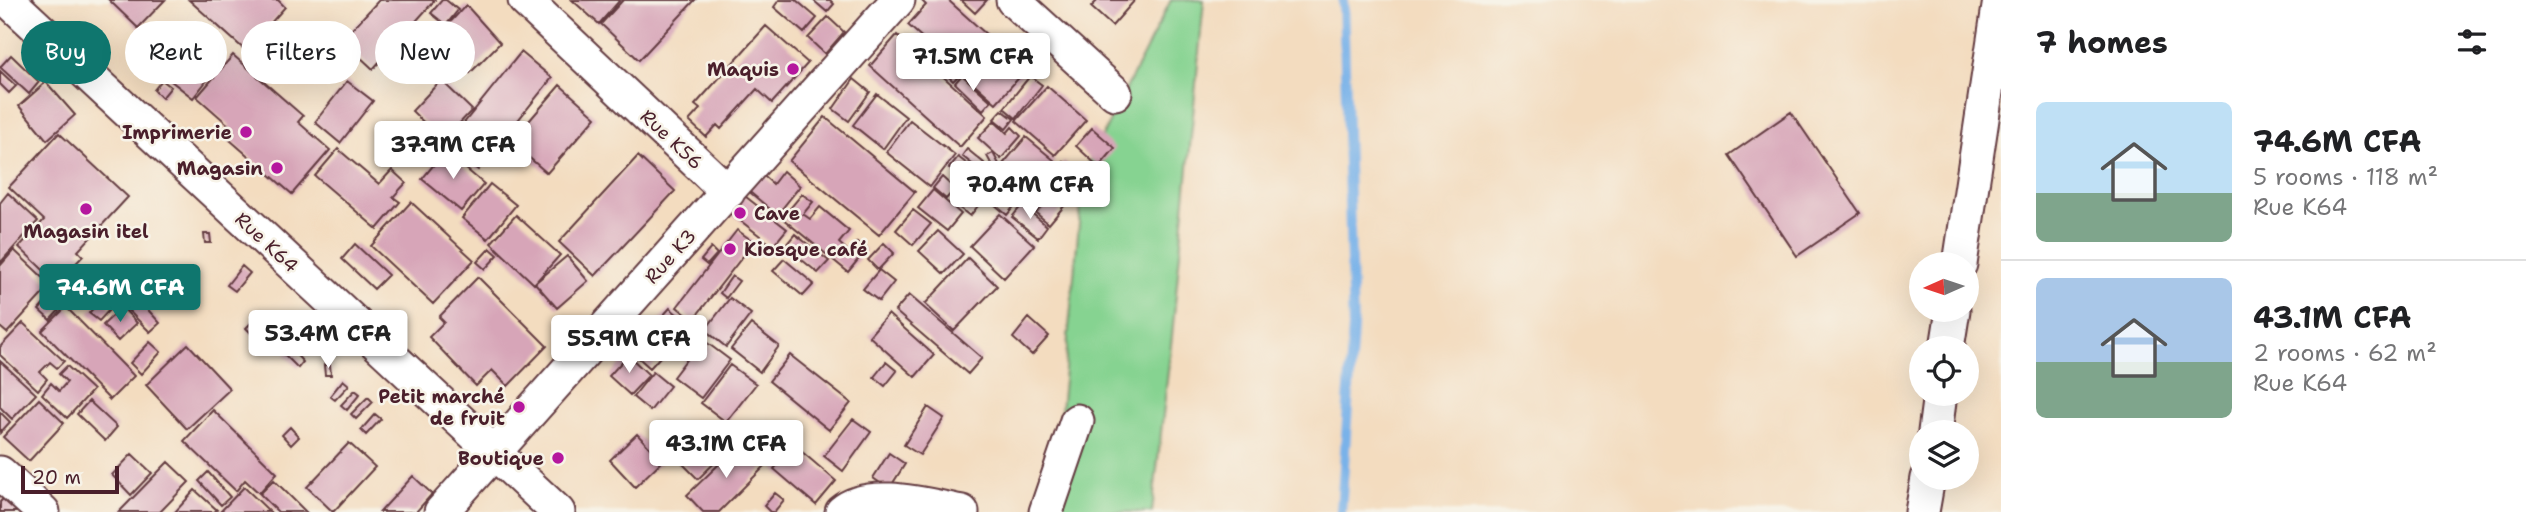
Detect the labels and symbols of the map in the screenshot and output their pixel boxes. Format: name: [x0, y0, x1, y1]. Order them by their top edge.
pin: 71.5M CFA: [893, 34, 1053, 93]
place label: Maquis: [707, 57, 779, 82]
marker: Maquis: [785, 61, 801, 77]
street label: Rue K56: [635, 104, 708, 175]
place label: Imprimerie: [122, 120, 232, 145]
pin: 37.9M CFA: [373, 122, 533, 181]
marker: Imprimerie: [238, 124, 254, 140]
place label: Magasin: [177, 156, 263, 181]
marker: Magasin: [269, 160, 285, 176]
pin: 70.4M CFA: [950, 162, 1110, 221]
marker: Magasin itel: [78, 201, 94, 217]
place label: Cave: [754, 201, 800, 226]
marker: Cave: [732, 205, 748, 221]
street label: Rue K64: [230, 207, 304, 278]
place label: Magasin itel: [23, 219, 149, 244]
street label: Rue K3: [639, 224, 702, 289]
place label: Kiosque café: [744, 237, 868, 262]
marker: Kiosque café: [722, 241, 738, 257]
north arrow: [1909, 252, 1979, 322]
pin: 74.6M CFA: [40, 264, 200, 324]
pin: 53.4M CFA: [248, 310, 408, 370]
pin: 55.9M CFA: [549, 316, 709, 375]
place label: Petit marché de fruit: [378, 384, 505, 431]
marker: Petit marché de fruit: [511, 399, 527, 415]
pin: 43.1M CFA: [646, 420, 806, 480]
place label: Boutique: [458, 446, 544, 471]
marker: Boutique: [550, 450, 566, 466]
scale bar: [21, 463, 119, 495]

